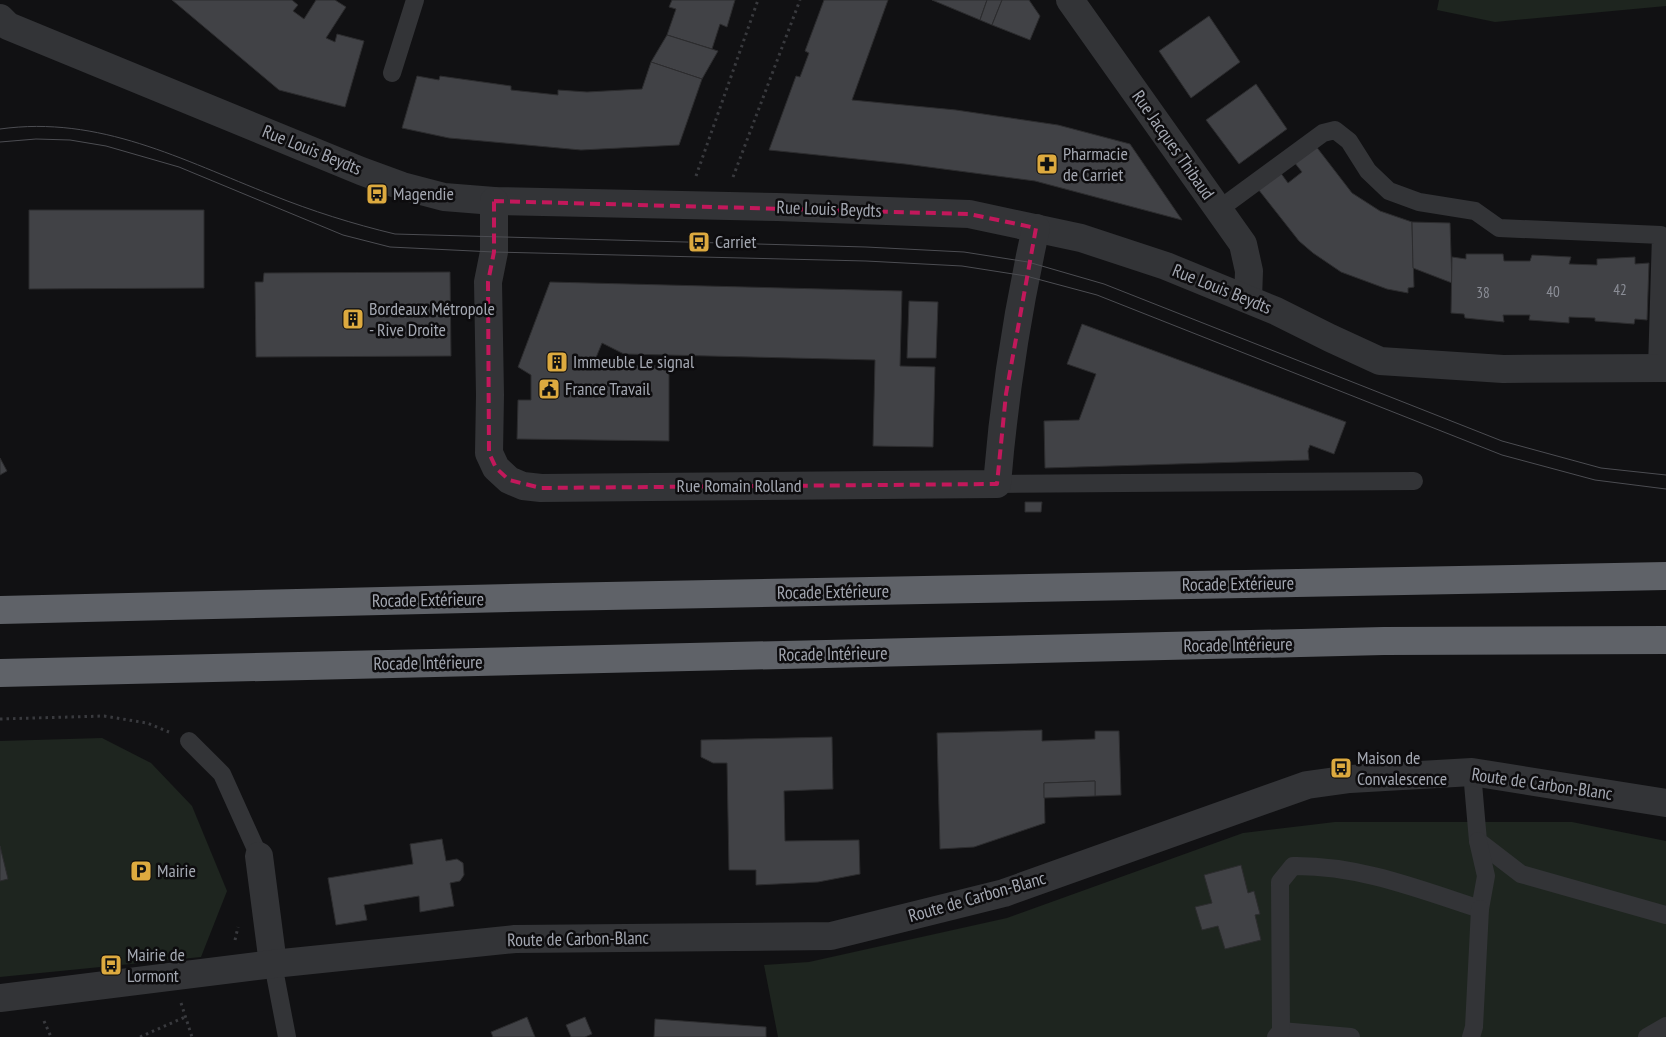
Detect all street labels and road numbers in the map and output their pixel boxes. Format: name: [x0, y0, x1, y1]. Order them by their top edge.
street label: Rue Jacques Thibaud: [1127, 86, 1220, 204]
street label: Rue Louis Beydts: [259, 119, 365, 180]
street label: Rue Louis Beydts: [776, 195, 882, 222]
street label: Rue Louis Beydts: [1169, 258, 1275, 319]
street label: Rue Romain Rolland: [677, 474, 801, 497]
street label: Rocade Extérieure: [1182, 571, 1294, 596]
street label: Rocade Extérieure: [777, 579, 889, 604]
street label: Rocade Extérieure: [372, 587, 484, 612]
street label: Rocade Intérieure: [1183, 632, 1293, 657]
street label: Rocade Intérieure: [778, 641, 888, 666]
street label: Rocade Intérieure: [373, 650, 483, 675]
street label: Route de Carbon-Blanc: [1470, 762, 1614, 805]
street label: Route de Carbon-Blanc: [906, 866, 1049, 927]
street label: Route de Carbon-Blanc: [507, 926, 650, 951]

